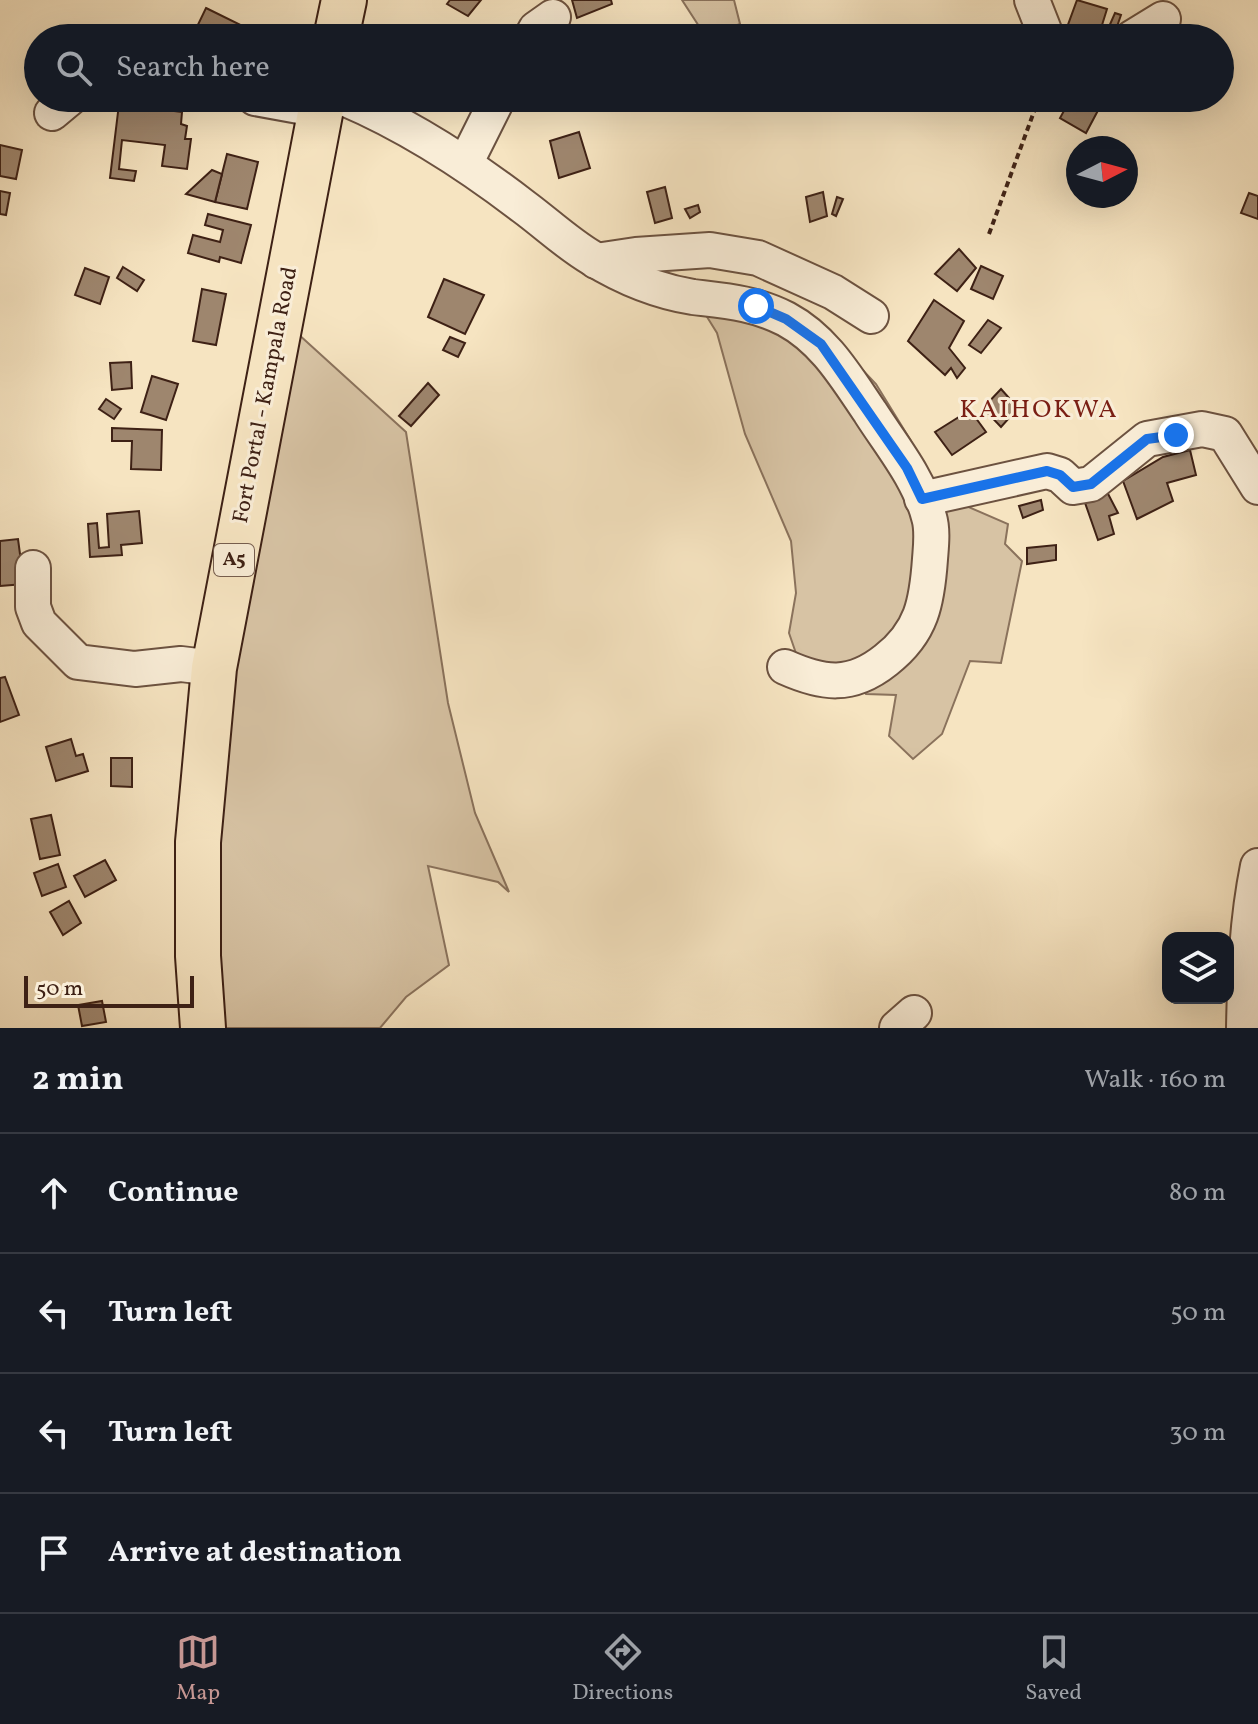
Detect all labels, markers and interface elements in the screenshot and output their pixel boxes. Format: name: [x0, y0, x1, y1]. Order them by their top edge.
search box: [24, 24, 1234, 112]
icon: search: [52, 46, 96, 90]
text: Search here: [116, 47, 270, 89]
north arrow: [1066, 136, 1138, 208]
street label: Fort Portal - Kampala Road: [226, 264, 306, 526]
route start: [738, 288, 774, 324]
district label: KAIHOKWA: [959, 392, 1119, 428]
route end: [1158, 417, 1194, 453]
road number: A5: [214, 544, 254, 576]
map controls: [1162, 932, 1234, 1004]
button: layers: [1162, 932, 1234, 1004]
scale bar: [24, 972, 194, 1008]
text: 50 m: [36, 974, 83, 1005]
text: 2 min: [32, 1057, 124, 1104]
text: Walk · 160 m: [1084, 1062, 1226, 1098]
icon: ahead: [32, 1171, 76, 1215]
text: Continue: [108, 1172, 239, 1214]
text: 80 m: [1169, 1175, 1226, 1211]
icon: left: [32, 1291, 76, 1335]
text: Turn left: [108, 1292, 232, 1334]
text: 50 m: [1170, 1295, 1226, 1331]
icon: left: [32, 1411, 76, 1455]
text: Turn left: [108, 1412, 232, 1454]
text: 30 m: [1169, 1415, 1226, 1451]
icon: arrive: [32, 1531, 76, 1575]
text: Arrive at destination: [108, 1532, 402, 1574]
tab: Map: [176, 1630, 220, 1709]
tab: Directions: [572, 1630, 673, 1709]
tab: Saved: [1025, 1630, 1082, 1709]

